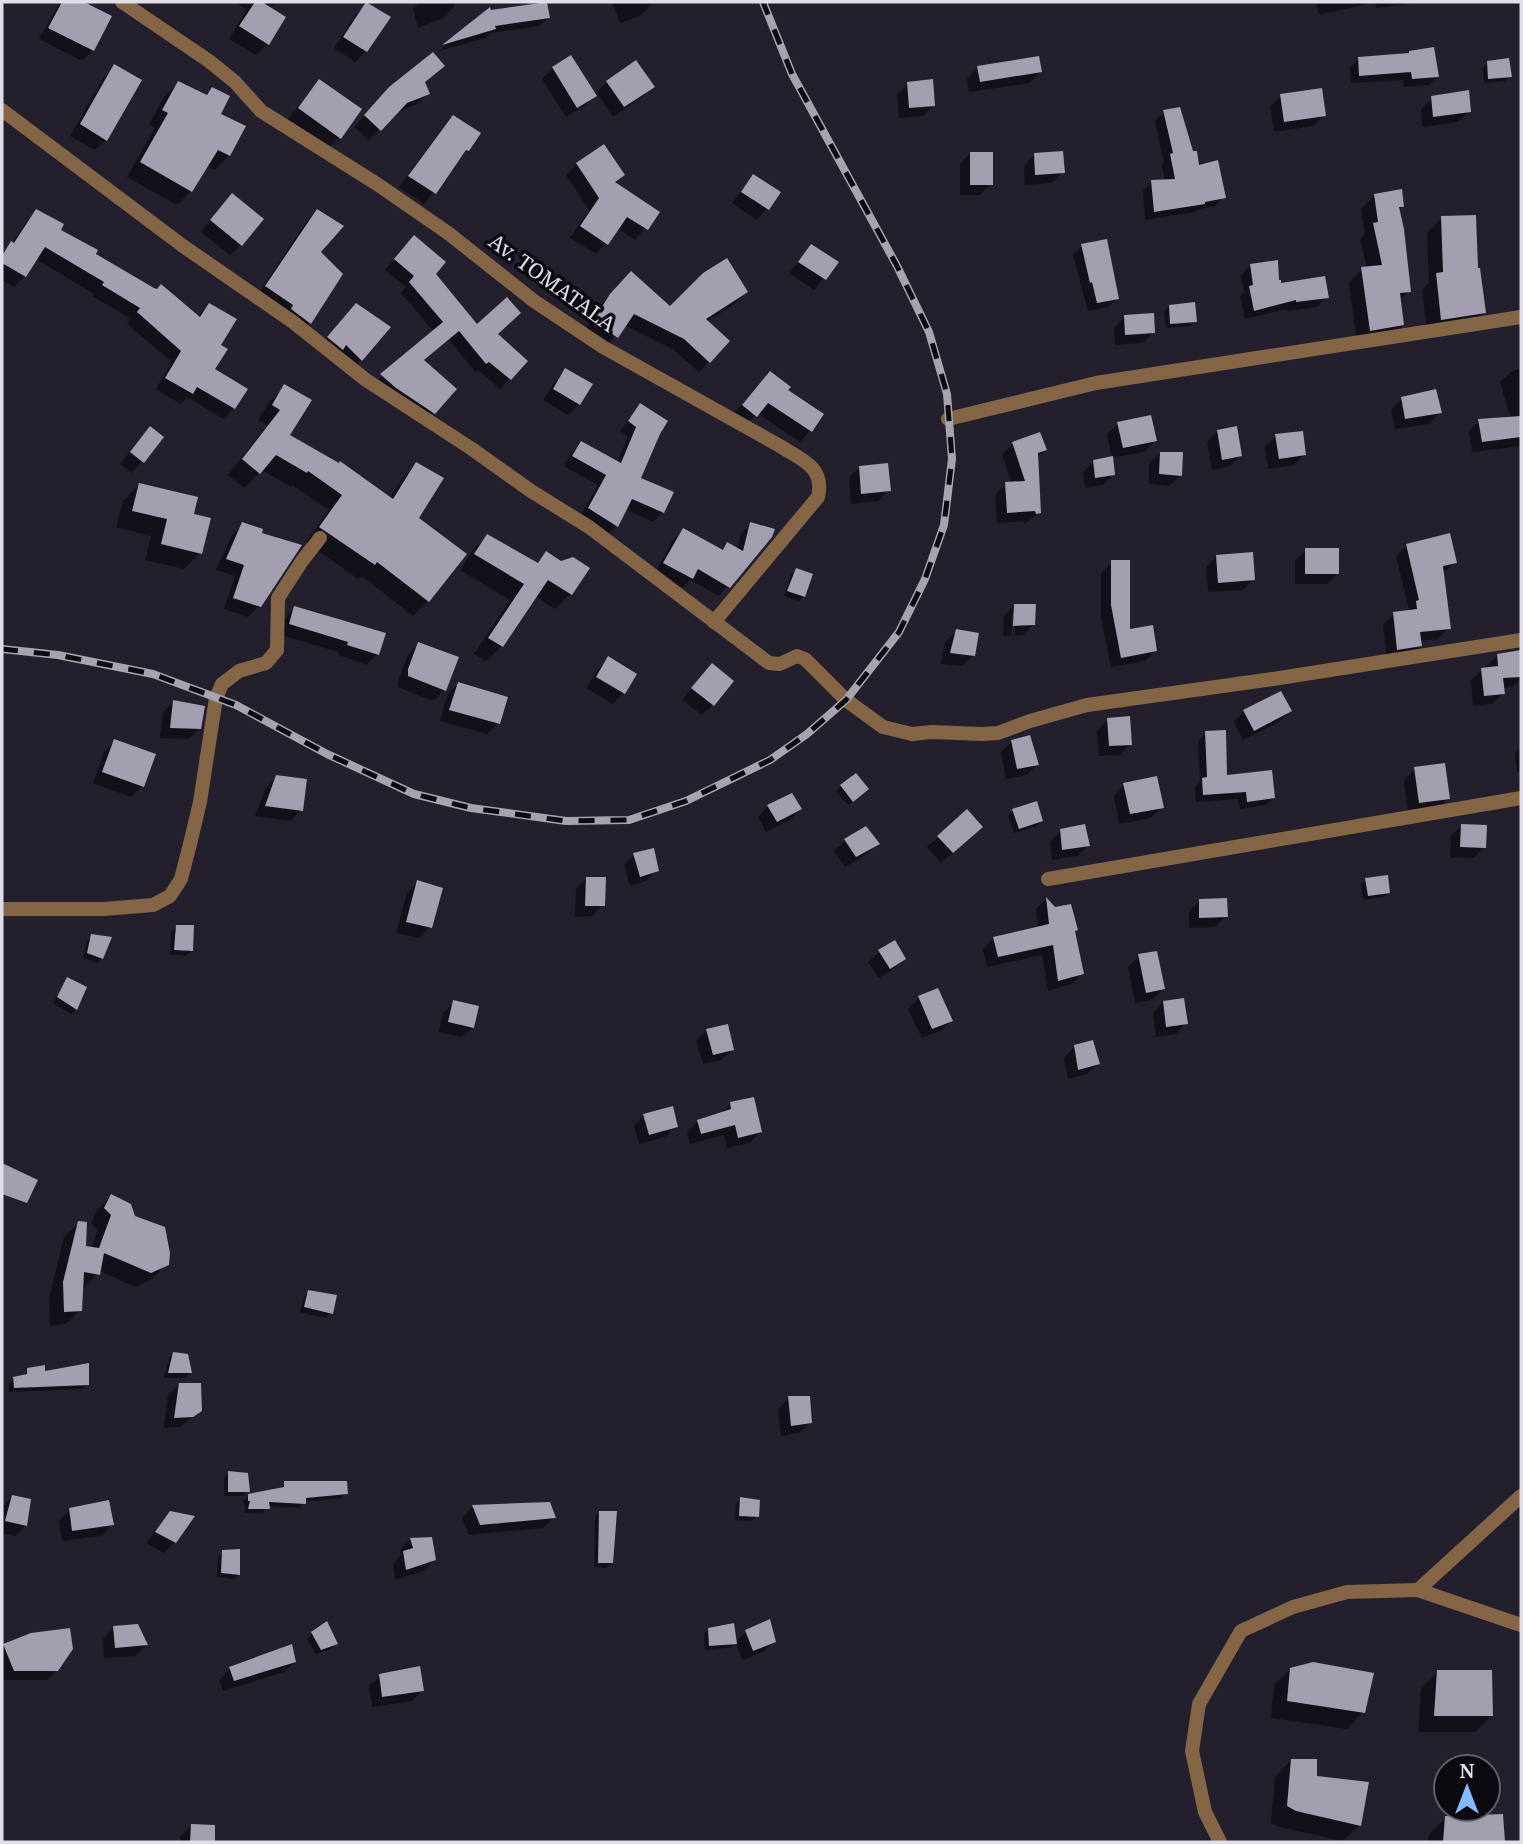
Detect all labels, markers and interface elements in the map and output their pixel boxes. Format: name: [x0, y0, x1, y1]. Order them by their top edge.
street label: Av. TOMATALA: [483, 227, 622, 338]
north arrow: [1432, 1753, 1502, 1823]
text: N: [1460, 1758, 1475, 1784]

